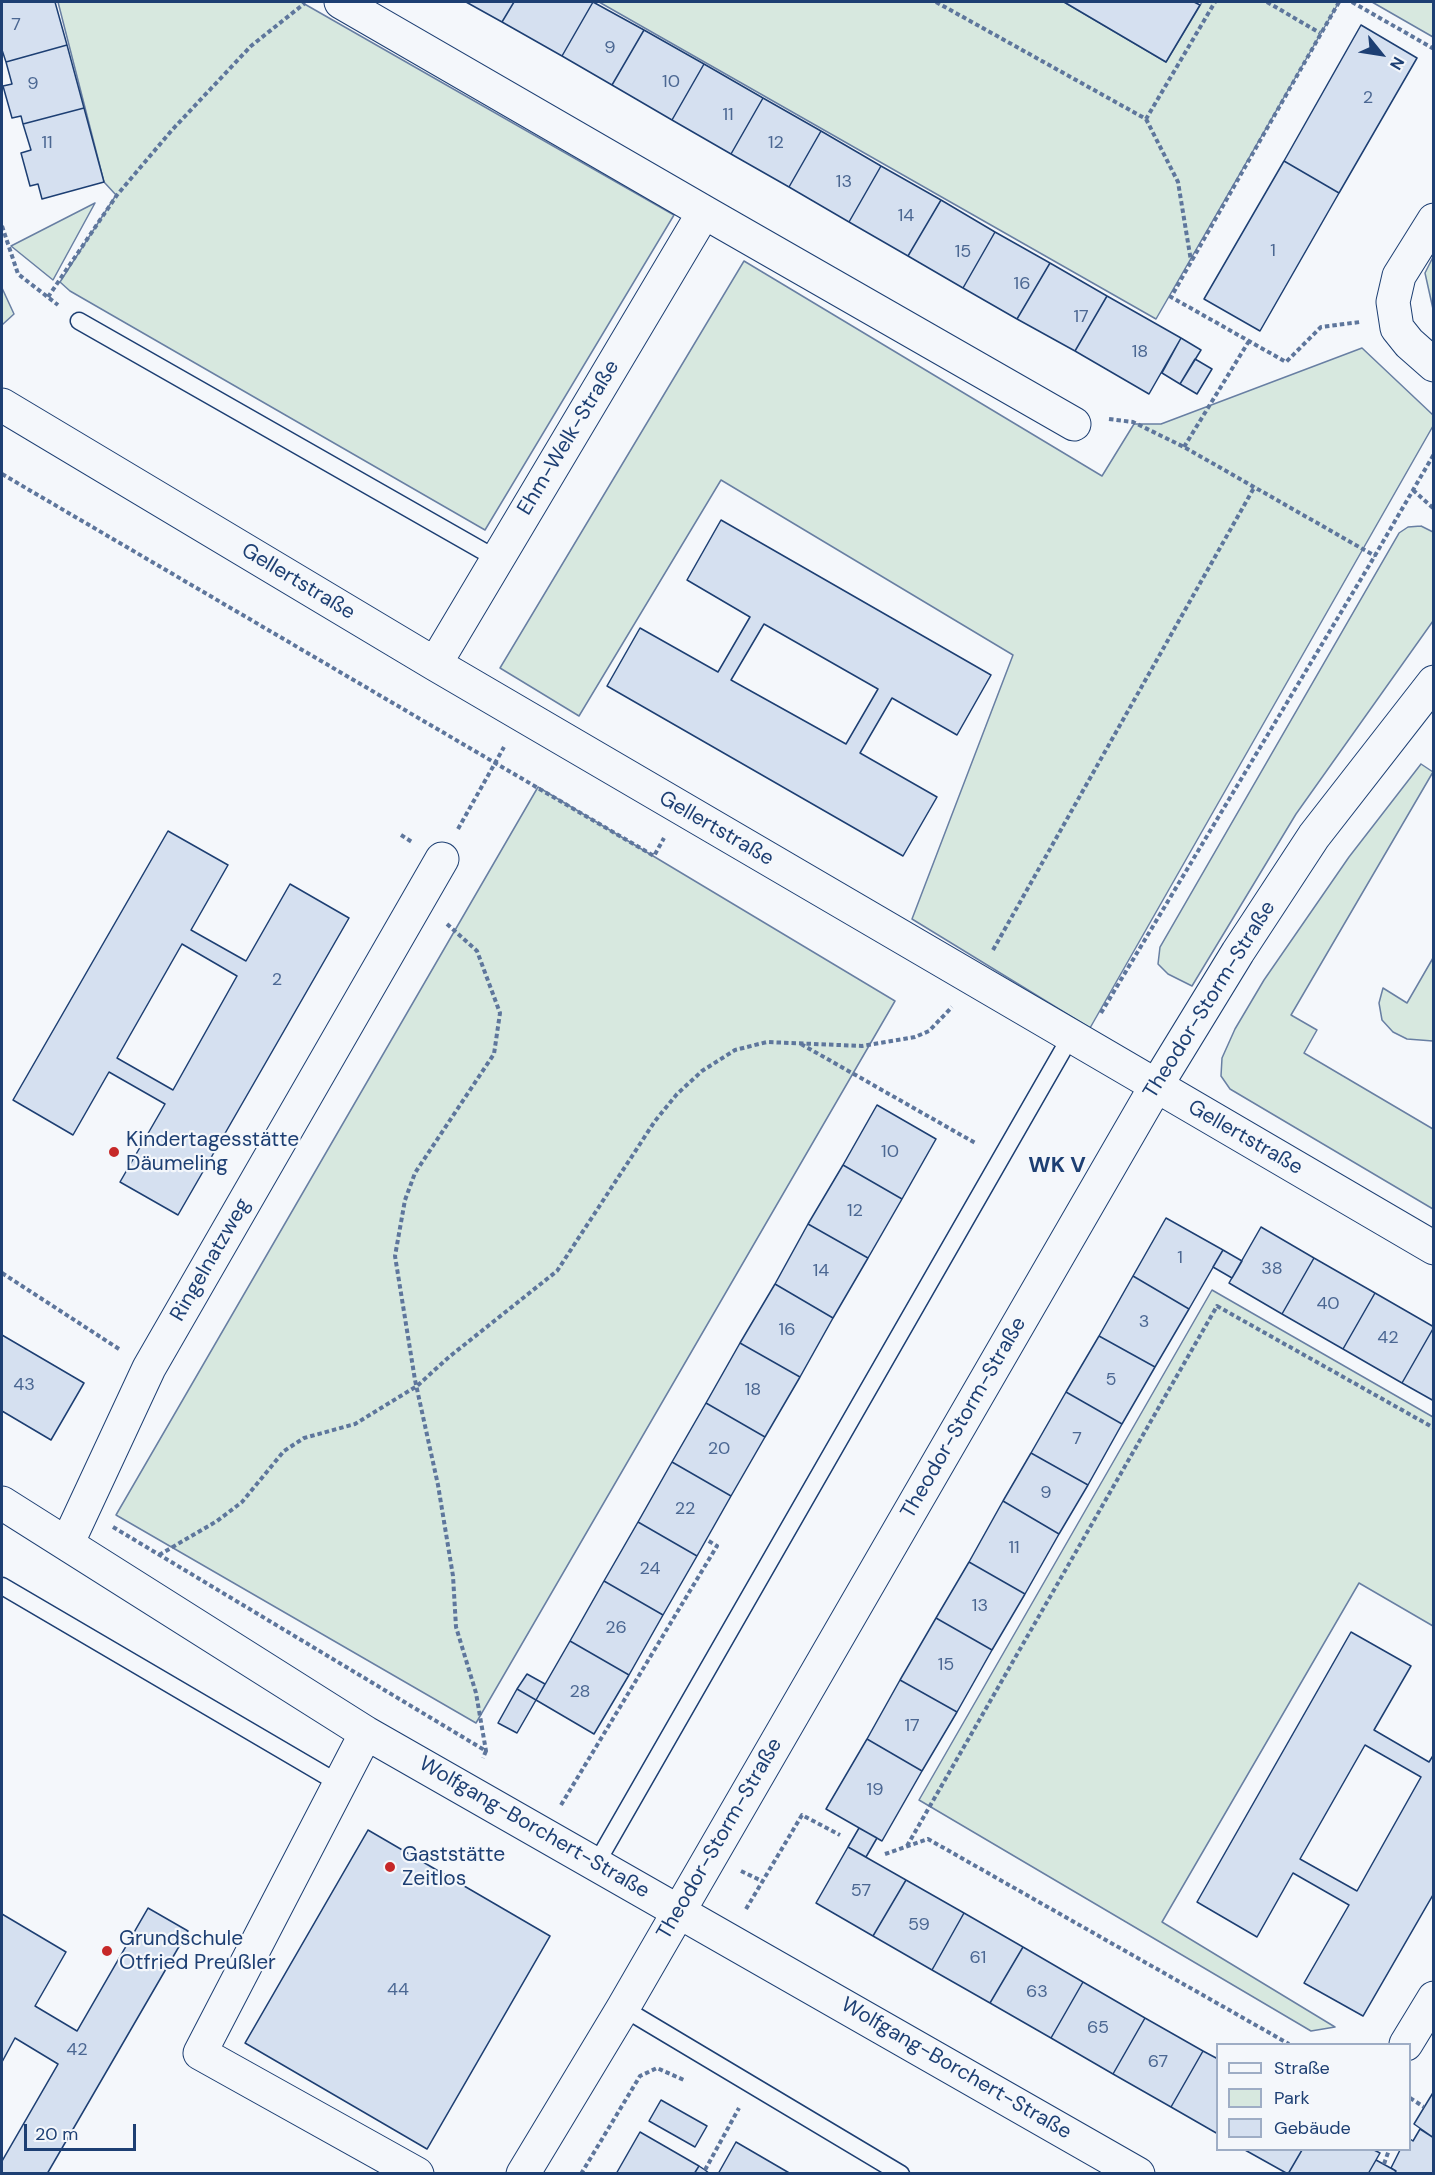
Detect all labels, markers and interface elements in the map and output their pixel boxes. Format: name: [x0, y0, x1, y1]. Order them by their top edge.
house number: 7: [11, 14, 21, 36]
north arrow: [1351, 24, 1411, 84]
house number: 9: [604, 37, 616, 59]
text: N: [1385, 53, 1409, 74]
house number: 10: [662, 71, 680, 93]
house number: 9: [27, 73, 39, 95]
house number: 2: [1363, 87, 1373, 109]
house number: 11: [722, 104, 734, 126]
house number: 11: [41, 132, 53, 154]
house number: 12: [768, 132, 784, 154]
house number: 13: [836, 171, 852, 193]
house number: 14: [898, 205, 914, 227]
house number: 1: [1270, 240, 1276, 262]
house number: 15: [955, 241, 971, 263]
house number: 16: [1014, 273, 1030, 295]
house number: 17: [1073, 306, 1089, 328]
house number: 18: [1132, 341, 1148, 363]
street label: Ehm-Welk-Straße: [513, 356, 625, 520]
street label: Gellertstraße: [237, 538, 359, 626]
street label: Gellertstraße: [654, 786, 778, 872]
street label: Theodor-Storm-Straße: [1139, 896, 1281, 1104]
house number: 2: [272, 969, 282, 991]
street label: Gellertstraße: [1183, 1095, 1307, 1181]
place label: Kindertagesstätte Däumeling: [126, 1127, 299, 1177]
house number: 10: [881, 1141, 899, 1163]
marker: Kindertagesstätte Däumeling: [107, 1145, 121, 1159]
district label: WK V: [1028, 1153, 1086, 1179]
street label: Ringelnatzweg: [166, 1194, 256, 1326]
house number: 12: [847, 1200, 863, 1222]
house number: 1: [1177, 1247, 1183, 1269]
house number: 38: [1261, 1258, 1283, 1280]
house number: 14: [813, 1260, 829, 1282]
house number: 40: [1316, 1293, 1340, 1315]
house number: 3: [1139, 1311, 1149, 1333]
street label: Theodor-Storm-Straße: [896, 1313, 1032, 1523]
house number: 16: [779, 1319, 795, 1341]
house number: 42: [1377, 1327, 1399, 1349]
house number: 5: [1106, 1369, 1116, 1391]
house number: 43: [13, 1374, 35, 1396]
house number: 18: [745, 1379, 761, 1401]
house number: 7: [1072, 1428, 1082, 1450]
house number: 20: [708, 1438, 730, 1460]
house number: 9: [1040, 1482, 1052, 1504]
house number: 22: [675, 1498, 695, 1520]
house number: 11: [1008, 1537, 1020, 1559]
house number: 24: [640, 1558, 660, 1580]
house number: 13: [972, 1595, 988, 1617]
house number: 26: [605, 1617, 627, 1639]
house number: 15: [938, 1654, 954, 1676]
house number: 28: [569, 1681, 591, 1703]
house number: 17: [904, 1715, 920, 1737]
street label: Theodor-Storm-Straße: [652, 1734, 788, 1944]
street label: Wolfgang-Borchert-Straße: [414, 1752, 654, 1904]
house number: 19: [867, 1779, 883, 1801]
place label: Gaststätte Zeitlos: [402, 1842, 505, 1892]
marker: Gaststätte Zeitlos: [383, 1860, 397, 1874]
house number: 57: [851, 1880, 871, 1902]
house number: 59: [908, 1914, 930, 1936]
place label: Grundschule Otfried Preußler: [119, 1926, 276, 1976]
marker: Grundschule Otfried Preußler: [100, 1944, 114, 1958]
house number: 61: [970, 1947, 986, 1969]
house number: 44: [387, 1979, 409, 2001]
house number: 63: [1026, 1981, 1048, 2003]
street label: Wolfgang-Borchert-Straße: [836, 1993, 1076, 2145]
house number: 65: [1087, 2017, 1109, 2039]
house number: 42: [66, 2039, 88, 2061]
legend: [1216, 2043, 1411, 2151]
house number: 67: [1148, 2051, 1168, 2073]
text: Straße: [1274, 2056, 1330, 2080]
text: Park: [1274, 2086, 1310, 2110]
scale bar: [27, 2112, 140, 2150]
text: Gebäude: [1274, 2116, 1351, 2140]
text: 20 m: [35, 2122, 78, 2146]

